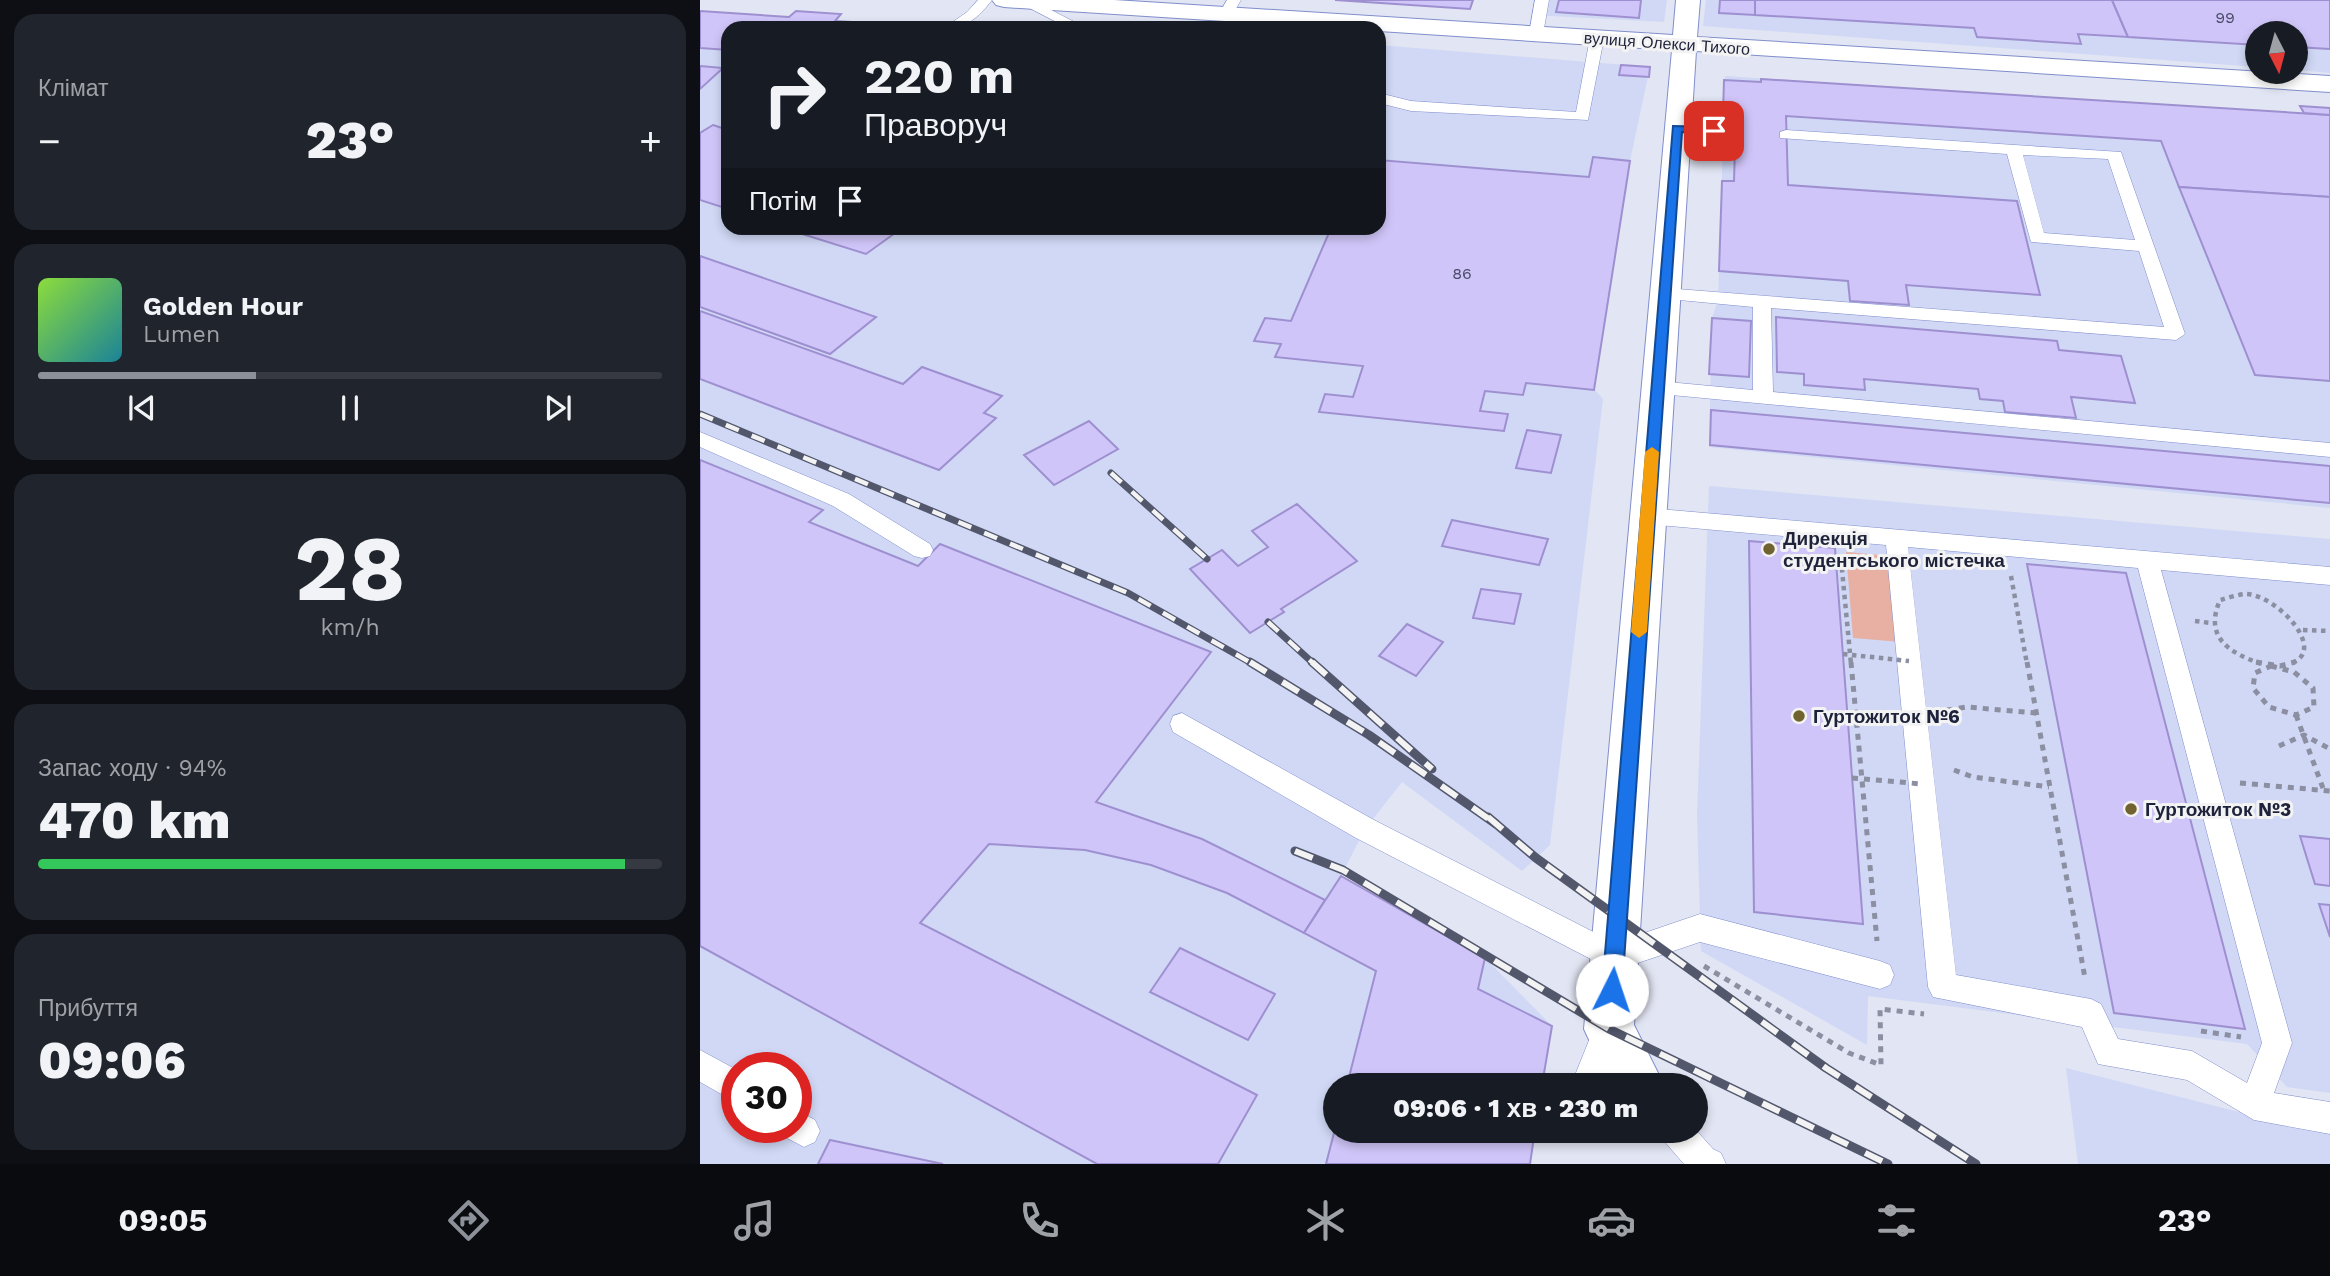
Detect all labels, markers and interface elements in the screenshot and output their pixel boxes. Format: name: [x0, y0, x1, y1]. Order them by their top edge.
house number: 99: [2215, 8, 2235, 27]
north arrow: [2245, 21, 2308, 84]
map controls: [2245, 21, 2308, 84]
street label: вулиця Олекси Тихого: [1583, 28, 1751, 59]
text: 220 m: [864, 47, 1014, 105]
icon: right: [749, 49, 840, 140]
text: Клімат: [38, 75, 109, 102]
pin: [1684, 101, 1744, 161]
text: Праворуч: [864, 106, 1007, 144]
text: 23°: [306, 110, 394, 171]
icon: arrive: [1695, 112, 1733, 150]
text: −: [38, 119, 61, 163]
text: +: [639, 119, 662, 163]
icon: arrive: [831, 182, 869, 220]
text: Потім: [749, 186, 817, 216]
house number: 86: [1452, 264, 1472, 283]
text: Golden Hour: [143, 291, 303, 321]
text: Lumen: [143, 321, 220, 348]
icon: previous: [123, 389, 161, 427]
icon: pause: [331, 389, 369, 427]
icon: next: [539, 389, 577, 427]
text: 28: [294, 515, 406, 622]
place label: Дирекція студентського містечка: [1783, 527, 2005, 572]
marker: Дирекція студентського містечка: [1761, 541, 1777, 557]
text: km/h: [320, 614, 380, 641]
place label: Гуртожиток №6: [1813, 705, 1960, 728]
marker: Гуртожиток №6: [1791, 708, 1807, 724]
text: Запас ходу · 94%: [38, 755, 227, 782]
text: 470 km: [38, 790, 231, 851]
place label: Гуртожиток №3: [2145, 798, 2291, 821]
marker: Гуртожиток №3: [2123, 801, 2139, 817]
position arrow: [1575, 953, 1649, 1027]
text: Прибуття: [38, 995, 138, 1022]
text: 09:06: [38, 1030, 186, 1091]
speed limit sign: 30: [721, 1052, 812, 1143]
text: 09:06 · 1 хв · 230 m: [1393, 1093, 1638, 1123]
icon: directions: [444, 1196, 493, 1245]
icon: music: [730, 1196, 779, 1245]
icon: phone: [1015, 1196, 1064, 1245]
icon: climate: [1301, 1196, 1350, 1245]
icon: car: [1587, 1196, 1636, 1245]
icon: filters: [1872, 1196, 1921, 1245]
text: 09:05: [118, 1201, 207, 1239]
text: 23°: [2158, 1201, 2212, 1239]

